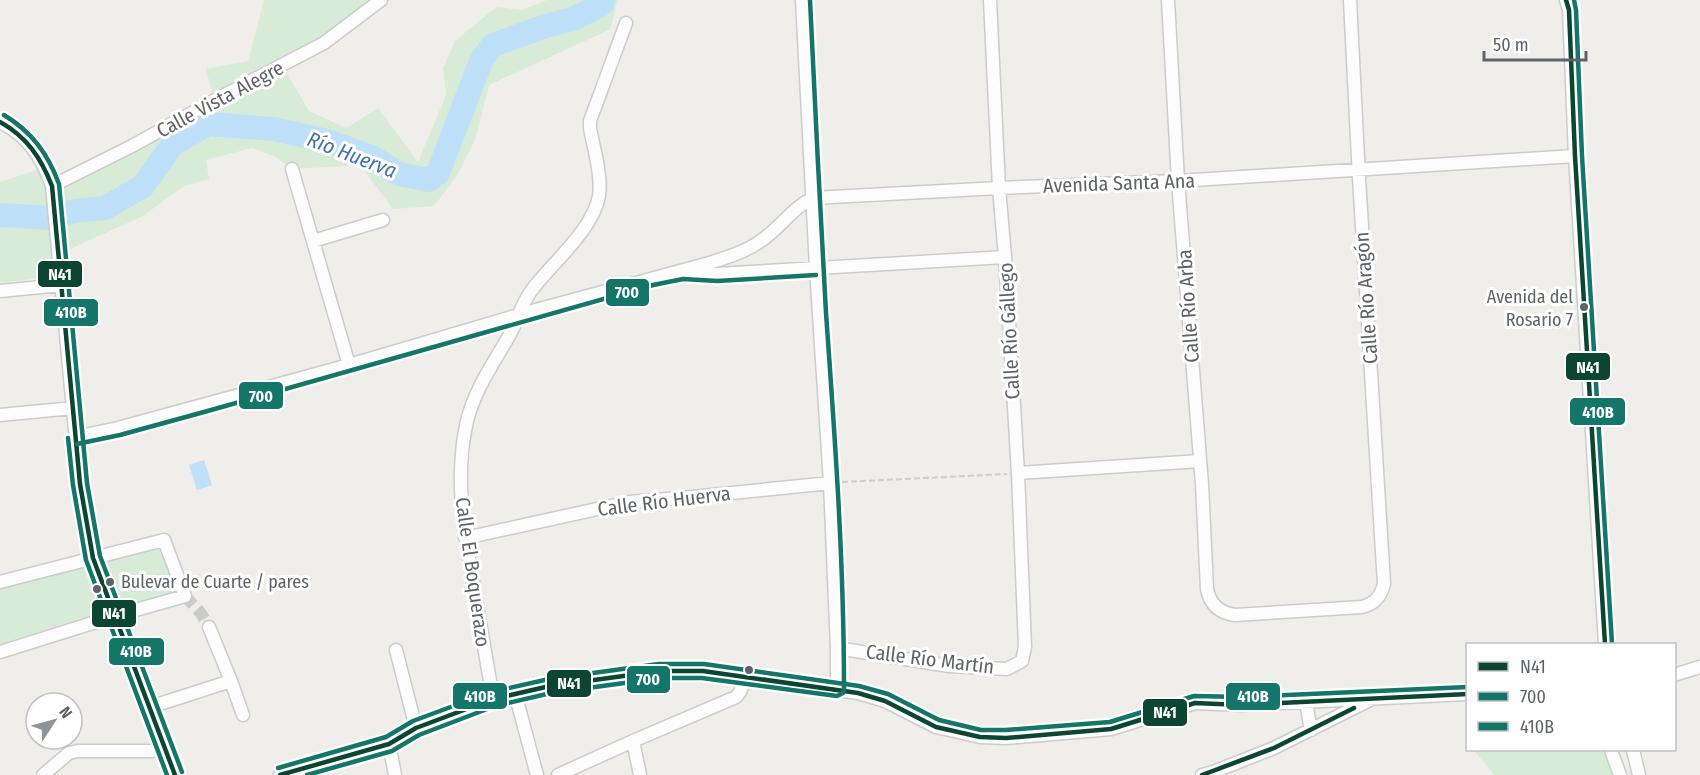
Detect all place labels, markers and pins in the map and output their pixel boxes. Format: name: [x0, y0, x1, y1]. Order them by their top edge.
place label: Avenida del Rosario 7: [1487, 286, 1573, 331]
marker: Avenida del Rosario 7: [1578, 301, 1590, 313]
place label: Bulevar de Cuarte / pares: [121, 571, 309, 593]
marker: Bulevar de Cuarte / pares: [104, 576, 116, 588]
unlabelled marker: [91, 583, 103, 595]
unlabelled marker: [743, 664, 755, 676]

